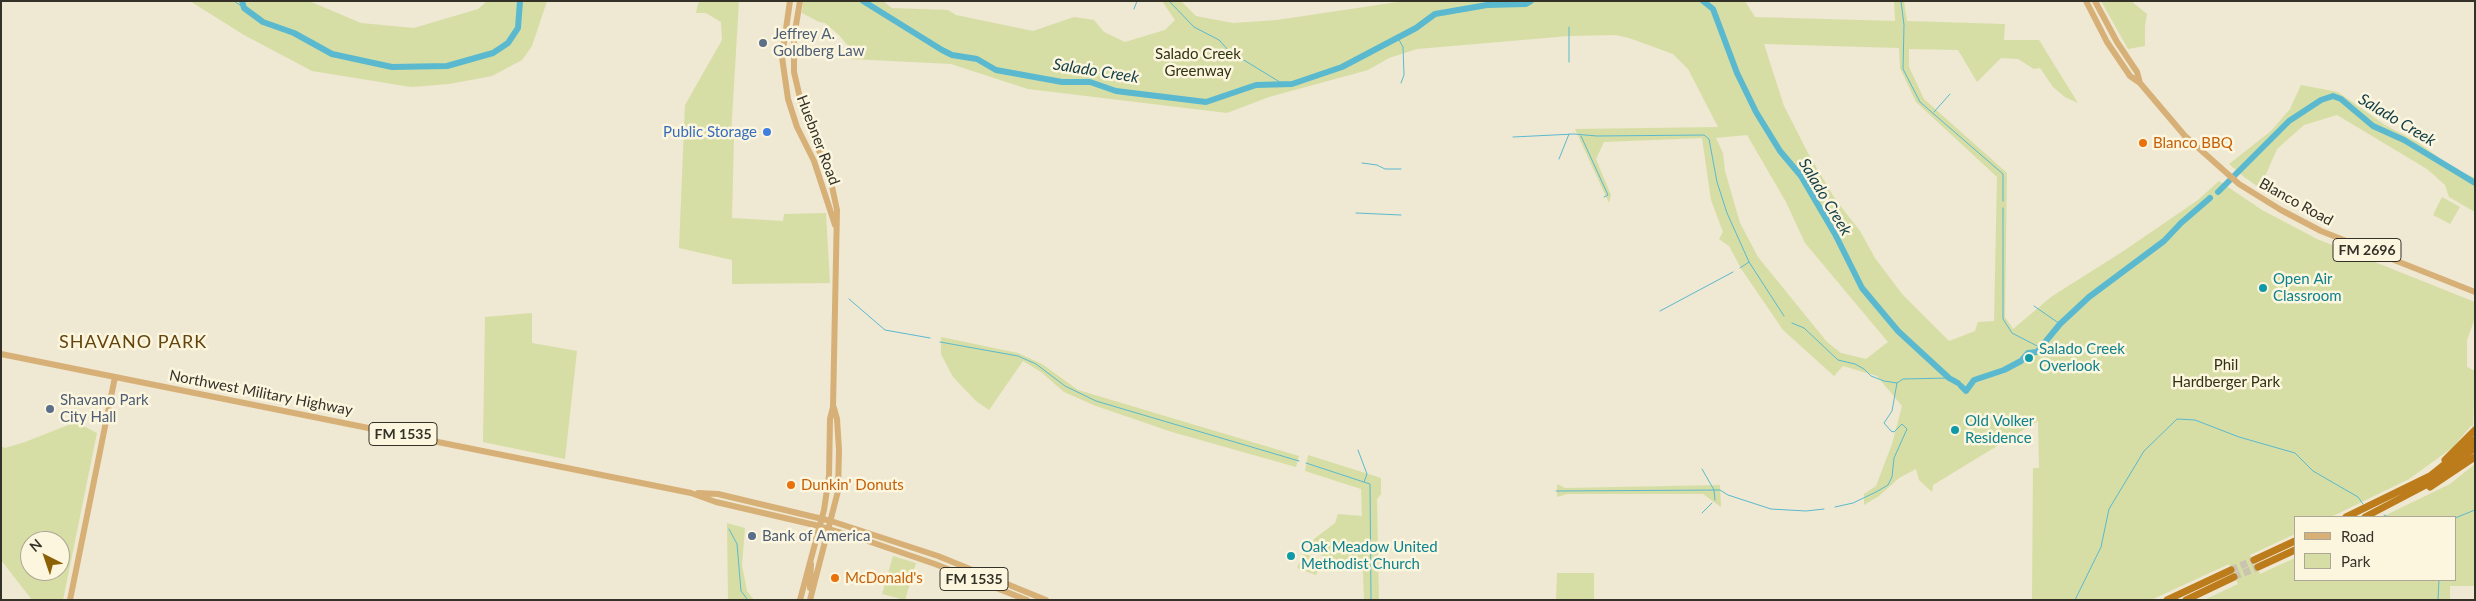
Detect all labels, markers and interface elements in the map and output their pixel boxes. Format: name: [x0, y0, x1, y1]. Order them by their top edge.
place label: Jeffrey A. Goldberg Law: [773, 25, 864, 60]
marker: Jeffrey A. Goldberg Law: [757, 37, 769, 49]
park label: Salado Creek Greenway: [1155, 45, 1241, 80]
water label: Salado Creek: [1052, 55, 1140, 87]
water label: Salado Creek: [2355, 89, 2439, 151]
street label: Huebner Road: [793, 92, 843, 188]
place label: Public Storage: [663, 123, 757, 141]
marker: Public Storage: [761, 126, 773, 138]
place label: Blanco BBQ: [2153, 134, 2233, 152]
marker: Blanco BBQ: [2137, 137, 2149, 149]
water label: Salado Creek: [1794, 155, 1856, 239]
street label: Blanco Road: [2256, 174, 2336, 230]
road number: FM 2696: [2333, 238, 2401, 262]
place label: Open Air Classroom: [2273, 270, 2342, 305]
marker: Open Air Classroom: [2257, 282, 2269, 294]
district label: SHAVANO PARK: [57, 331, 209, 353]
place label: Salado Creek Overlook: [2039, 340, 2125, 375]
marker: Salado Creek Overlook: [2023, 352, 2035, 364]
park label: Phil Hardberger Park: [2172, 356, 2280, 391]
street label: Northwest Military Highway: [168, 366, 354, 420]
place label: Shavano Park City Hall: [60, 391, 149, 426]
marker: Shavano Park City Hall: [44, 403, 56, 415]
place label: Old Volker Residence: [1965, 412, 2034, 447]
road number: FM 1535: [369, 422, 437, 446]
marker: Old Volker Residence: [1949, 424, 1961, 436]
place label: Dunkin' Donuts: [801, 476, 904, 494]
marker: Dunkin' Donuts: [785, 479, 797, 491]
legend: [2294, 516, 2456, 581]
place label: Bank of America: [762, 527, 870, 545]
text: Road: [2341, 527, 2374, 545]
marker: Bank of America: [746, 530, 758, 542]
north arrow: [20, 531, 70, 581]
text: N: [26, 535, 45, 555]
place label: Oak Meadow United Methodist Church: [1301, 538, 1438, 573]
marker: Oak Meadow United Methodist Church: [1285, 550, 1297, 562]
text: Park: [2341, 552, 2370, 570]
road number: FM 1535: [940, 568, 1008, 590]
place label: McDonald's: [845, 569, 923, 587]
marker: McDonald's: [829, 572, 841, 584]

